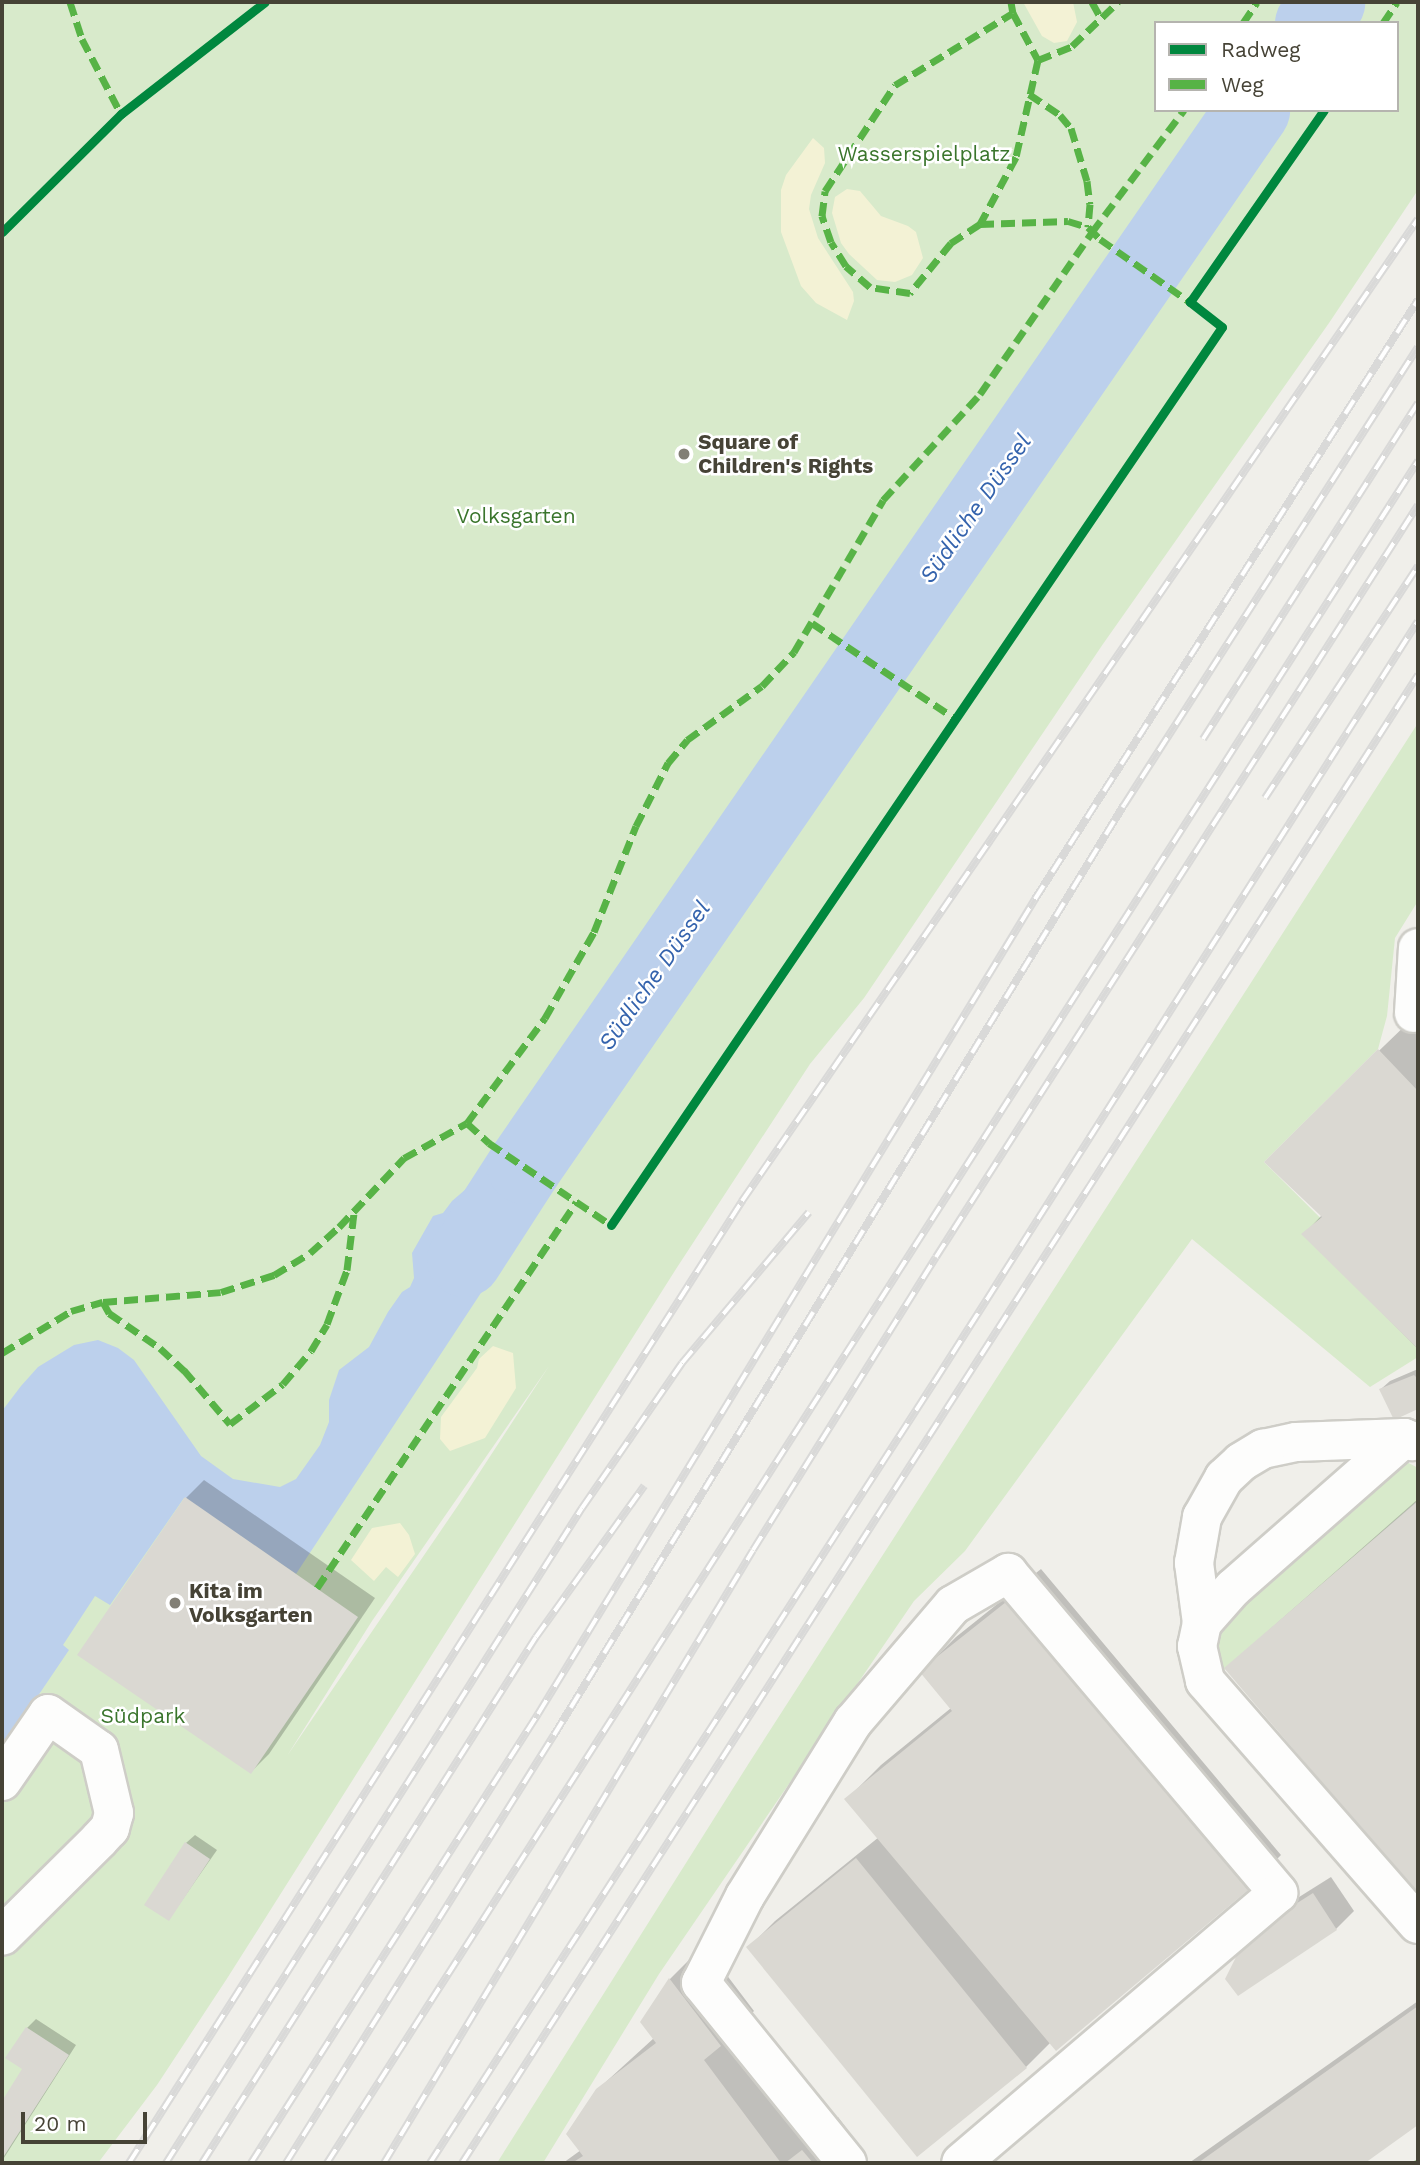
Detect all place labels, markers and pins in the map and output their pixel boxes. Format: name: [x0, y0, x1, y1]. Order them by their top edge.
place label: Square of Children's Rights: [698, 429, 873, 479]
marker: Square of Children's Rights: [676, 446, 692, 462]
place label: Kita im Volksgarten: [189, 1578, 313, 1628]
marker: Kita im Volksgarten: [167, 1595, 183, 1611]

